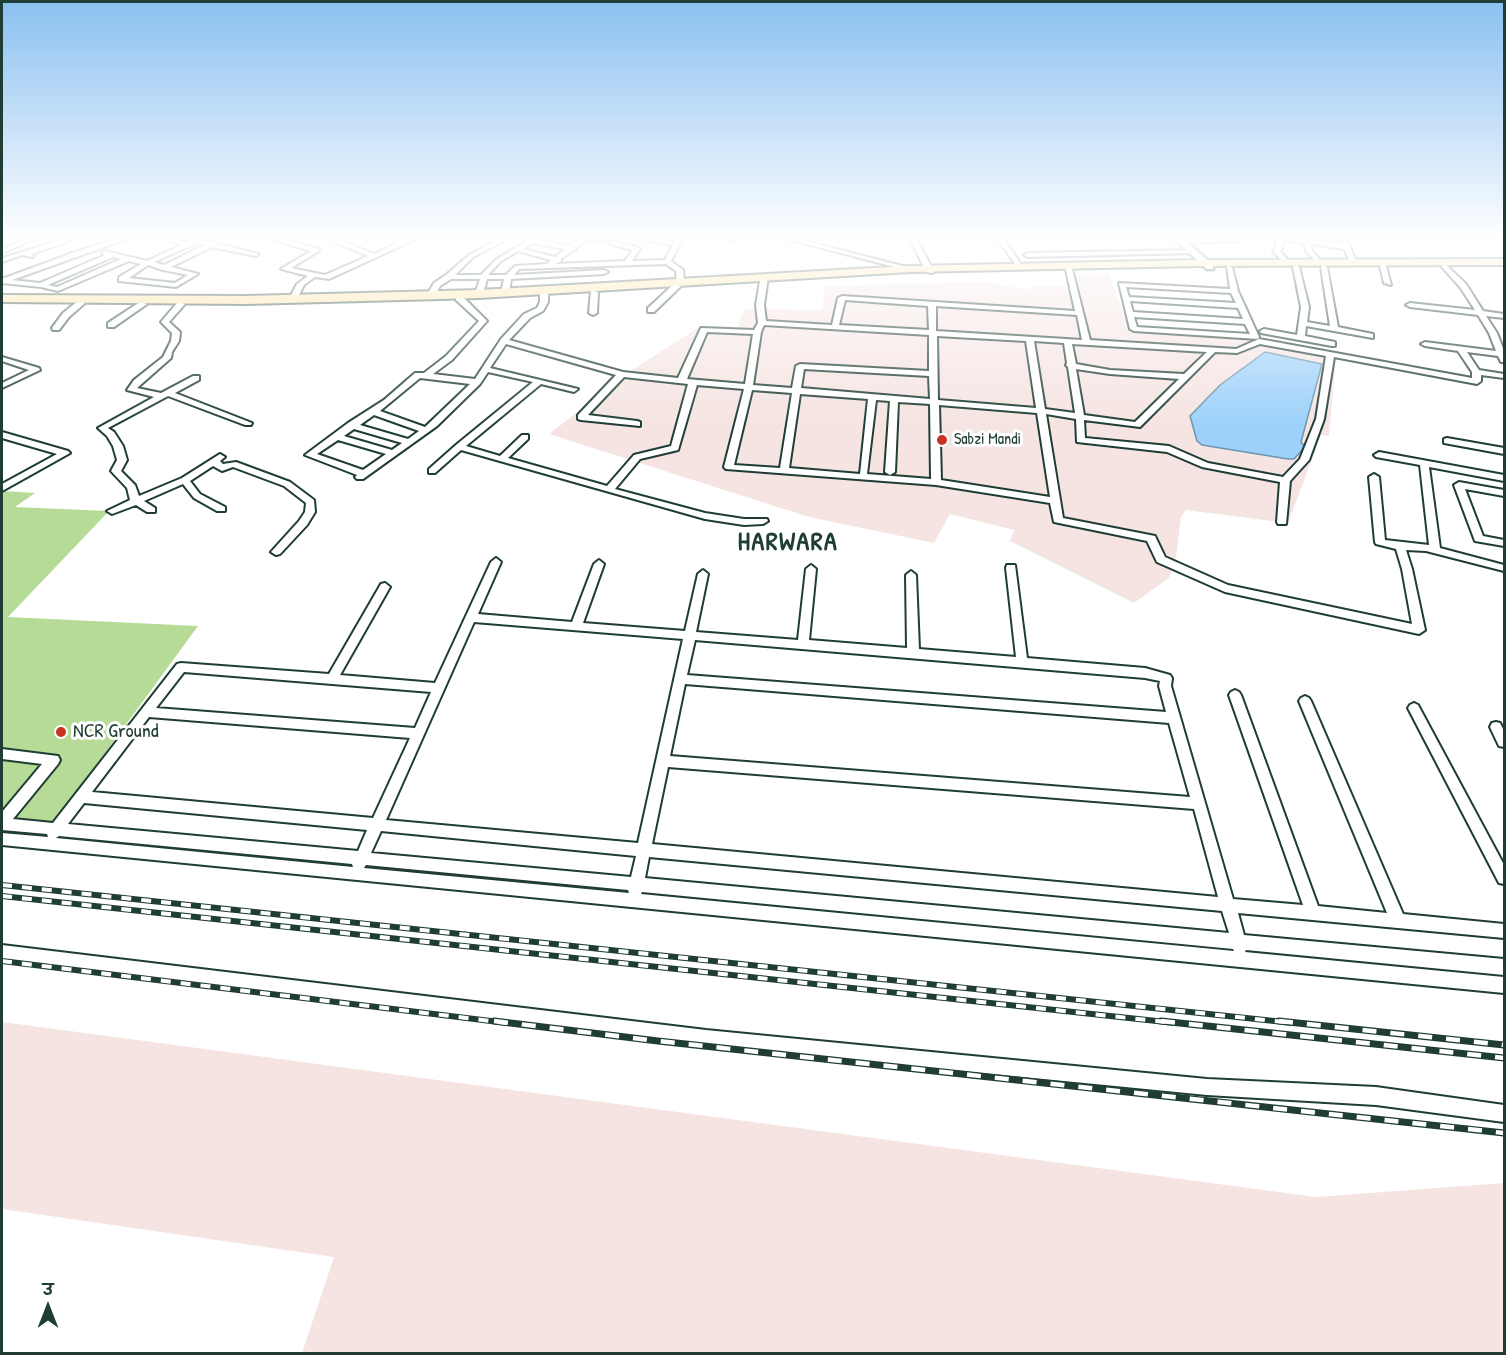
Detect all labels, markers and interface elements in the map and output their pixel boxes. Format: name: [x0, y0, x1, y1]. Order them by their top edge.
place label: Sabzi Mandi: [954, 430, 1021, 450]
marker: Sabzi Mandi: [935, 433, 949, 447]
district label: HARWARA: [738, 527, 838, 559]
place label: NCR Ground: [73, 720, 158, 744]
marker: NCR Ground: [54, 725, 68, 739]
north arrow: [18, 1277, 78, 1337]
text: उ: [43, 1278, 53, 1300]

